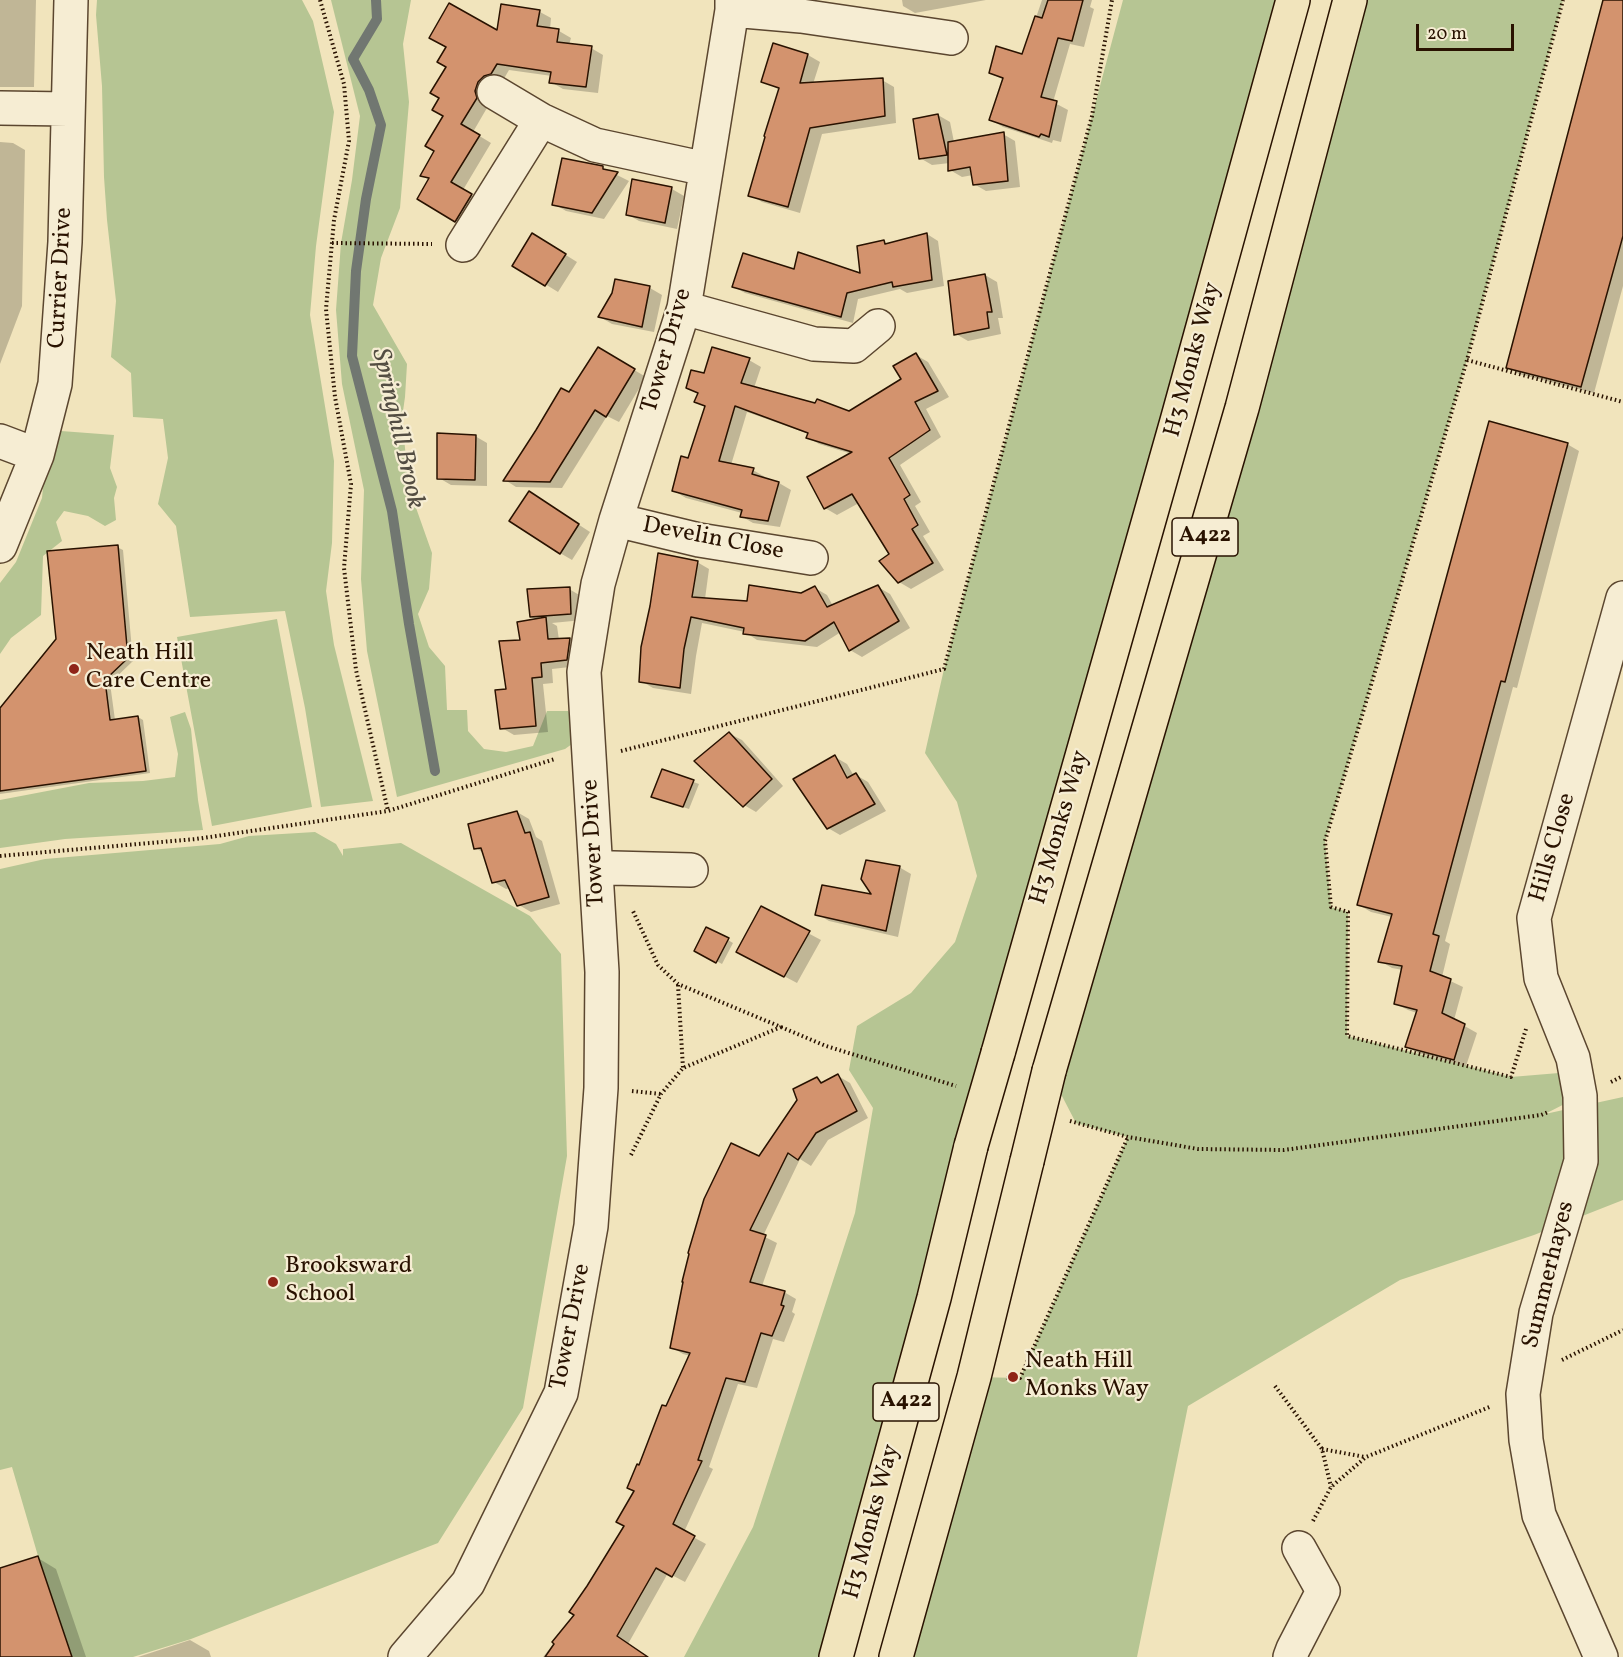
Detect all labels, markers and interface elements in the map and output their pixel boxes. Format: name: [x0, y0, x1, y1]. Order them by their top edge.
scale bar: [1419, 12, 1516, 50]
text: 20 m: [1427, 22, 1467, 47]
street label: Currier Drive: [44, 207, 80, 349]
street label: H3 Monks Way: [1160, 280, 1228, 440]
street label: Tower Drive: [637, 285, 699, 417]
water label: Springhill Brook: [362, 346, 430, 512]
street label: Develin Close: [640, 512, 786, 568]
road number: A422: [1172, 518, 1238, 556]
place label: Neath Hill Care Centre: [86, 641, 211, 697]
marker: Neath Hill Care Centre: [67, 662, 81, 676]
street label: H3 Monks Way: [1025, 748, 1097, 908]
street label: Tower Drive: [577, 778, 613, 908]
street label: Hills Close: [1525, 790, 1583, 906]
street label: Summerhayes: [1518, 1198, 1582, 1352]
place label: Brooksward School: [285, 1254, 412, 1310]
street label: Tower Drive: [546, 1261, 598, 1393]
marker: Brooksward School: [266, 1275, 280, 1289]
place label: Neath Hill Monks Way: [1025, 1349, 1149, 1405]
marker: Neath Hill Monks Way: [1006, 1370, 1020, 1384]
road number: A422: [873, 1383, 939, 1421]
street label: H3 Monks Way: [839, 1442, 907, 1602]

